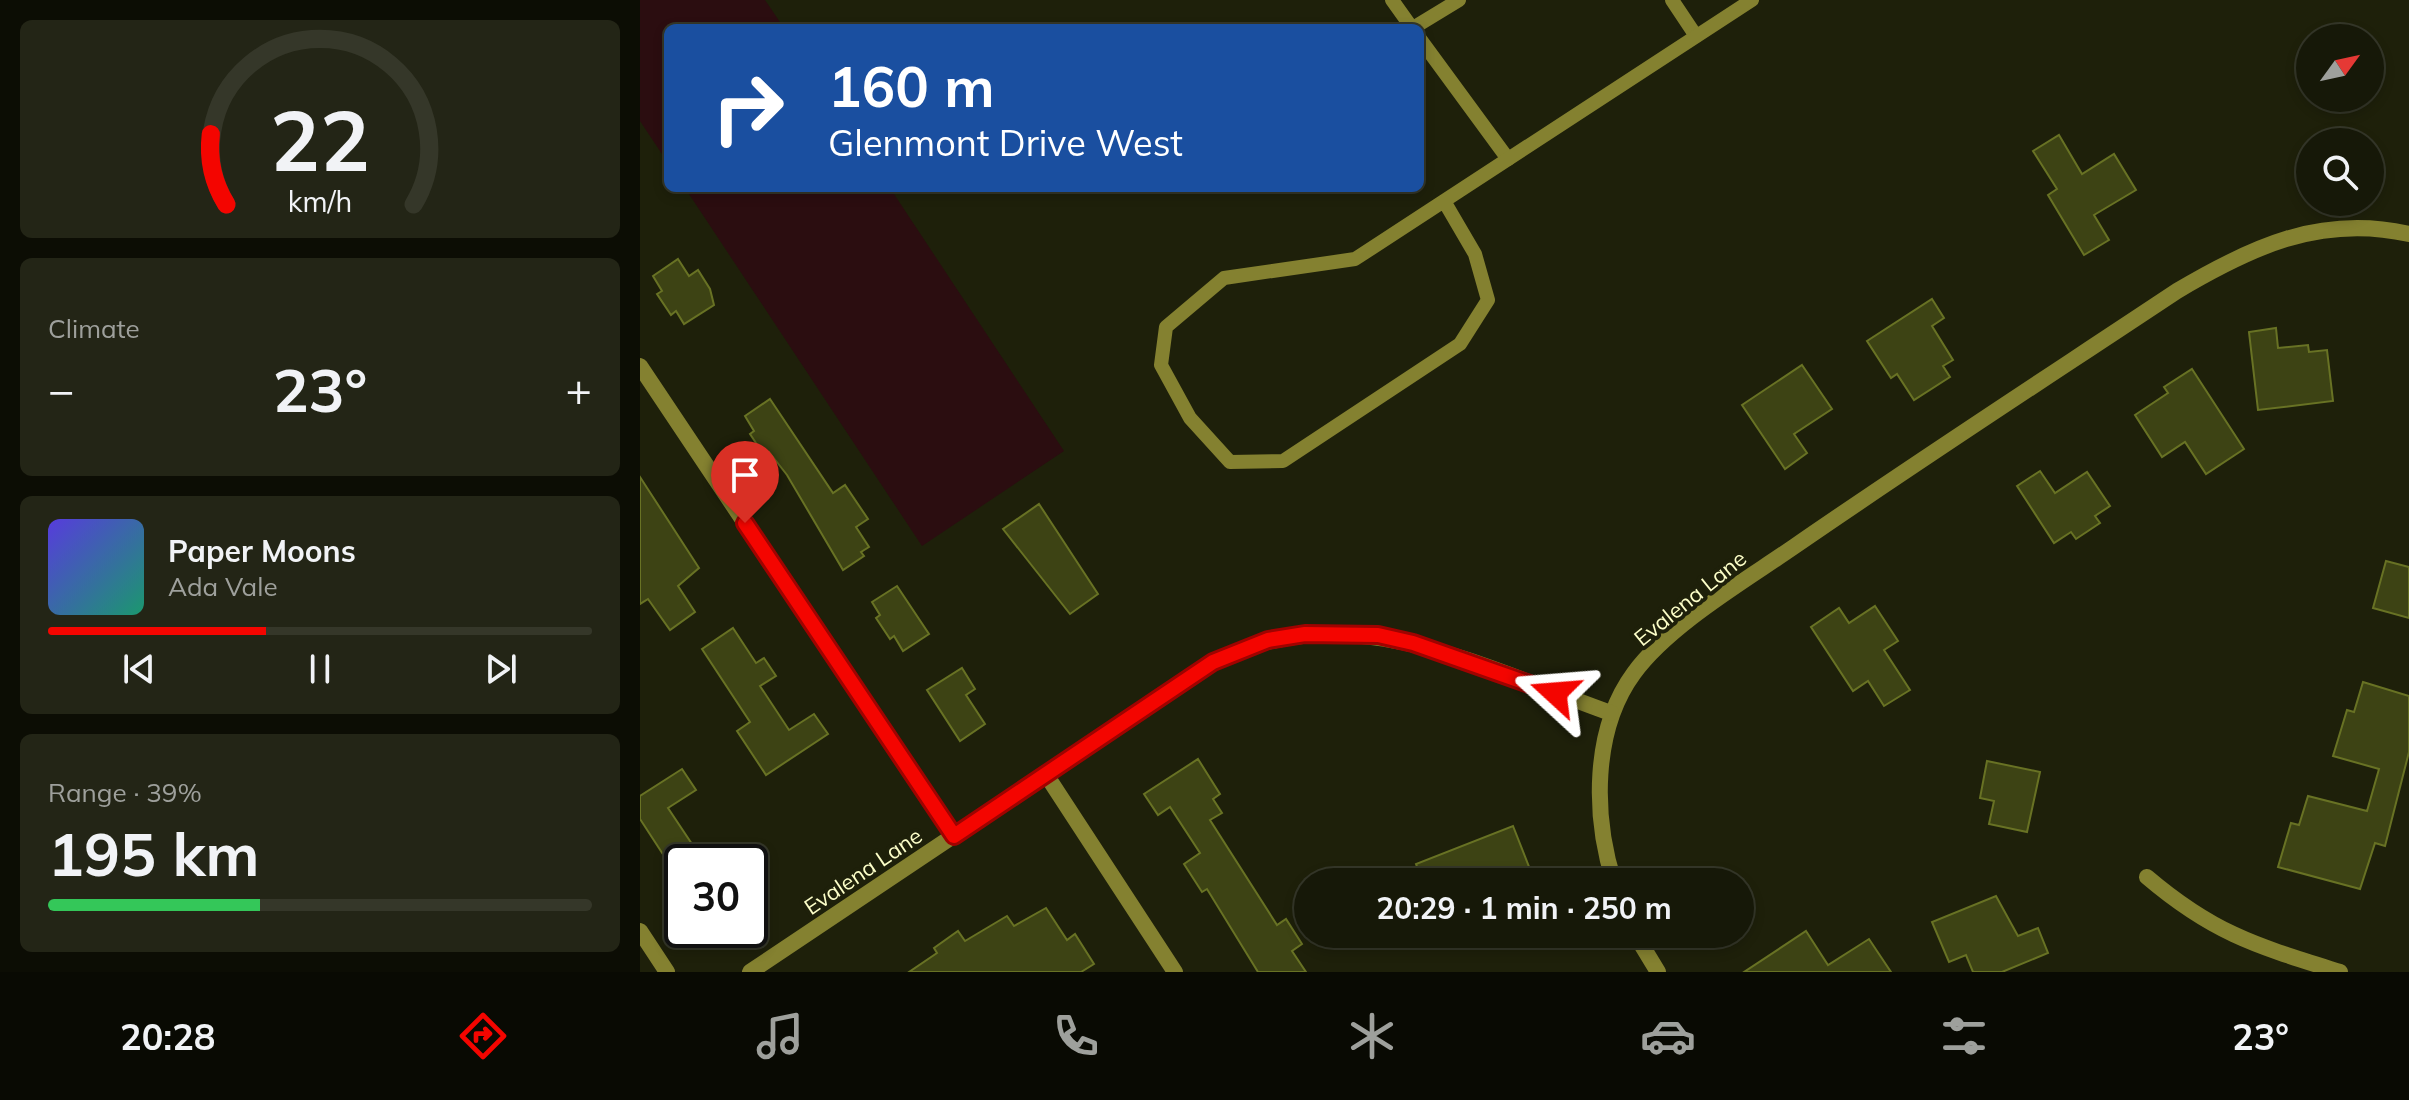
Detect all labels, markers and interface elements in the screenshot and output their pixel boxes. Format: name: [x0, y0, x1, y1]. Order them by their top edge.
north arrow: [2296, 24, 2384, 112]
map controls: [2296, 24, 2384, 216]
text: 160 m: [828, 51, 995, 121]
icon: right: [696, 56, 800, 160]
text: 22: [270, 87, 370, 192]
text: Glenmont Drive West: [828, 120, 1183, 165]
button: search: [2296, 128, 2384, 216]
text: km/h: [288, 183, 352, 219]
text: Climate: [48, 312, 140, 345]
text: 23°: [273, 352, 367, 427]
text: −: [48, 362, 74, 417]
text: +: [566, 362, 592, 417]
pin: [711, 441, 779, 523]
icon: arrive: [723, 453, 767, 497]
text: Paper Moons: [168, 532, 356, 570]
street label: Evalena Lane: [1628, 544, 1752, 652]
text: Ada Vale: [168, 570, 278, 603]
icon: previous: [117, 647, 161, 691]
icon: pause: [298, 647, 342, 691]
icon: next: [479, 647, 523, 691]
position arrow: [1513, 651, 1597, 735]
text: Range · 39%: [48, 776, 202, 809]
text: 195 km: [48, 816, 260, 891]
street label: Evalena Lane: [799, 821, 927, 921]
speed limit sign: 30: [664, 844, 768, 948]
text: 20:29 · 1 min · 250 m: [1376, 889, 1672, 927]
icon: directions: [455, 1008, 511, 1064]
icon: music: [752, 1008, 808, 1064]
icon: phone: [1048, 1008, 1104, 1064]
icon: climate: [1344, 1008, 1400, 1064]
icon: car: [1640, 1008, 1696, 1064]
icon: filters: [1936, 1008, 1992, 1064]
text: 20:28: [120, 1014, 215, 1059]
text: 23°: [2232, 1014, 2289, 1059]

